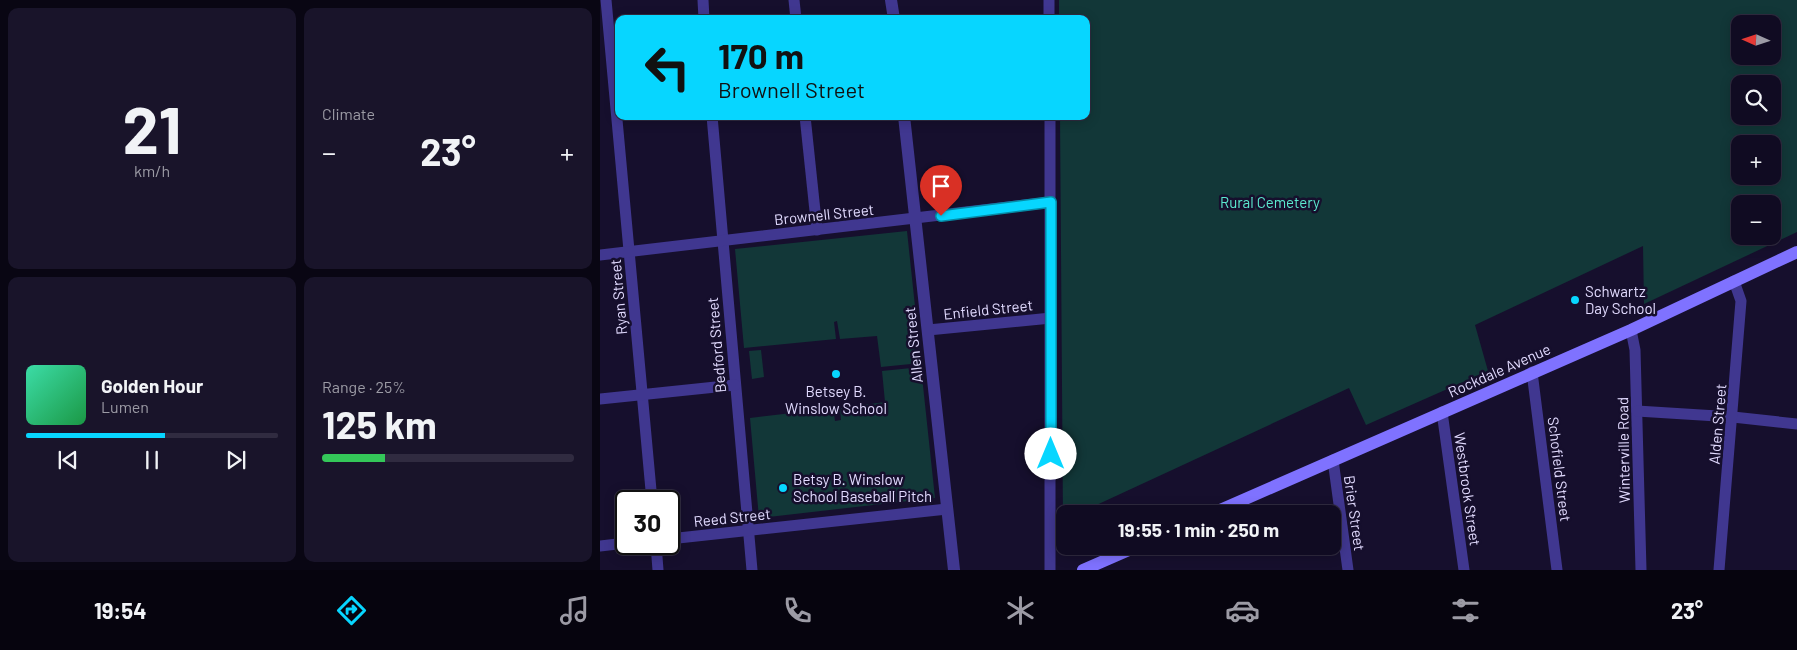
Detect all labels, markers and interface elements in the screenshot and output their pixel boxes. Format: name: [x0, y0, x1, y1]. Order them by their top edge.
north arrow: [1731, 15, 1781, 65]
map controls: [1731, 15, 1781, 245]
text: 170 m: [718, 34, 804, 76]
icon: left: [635, 35, 700, 100]
button: search: [1731, 75, 1781, 125]
text: Brownell Street: [718, 76, 865, 102]
text: 21: [122, 89, 182, 167]
text: Climate: [322, 104, 375, 123]
text: 23°: [420, 128, 476, 174]
text: −: [322, 135, 336, 169]
text: +: [560, 135, 574, 169]
button: +: [1731, 135, 1781, 185]
text: km/h: [134, 161, 170, 180]
pin: [920, 165, 962, 216]
icon: arrive: [927, 172, 955, 200]
park label: Rural Cemetery: [1220, 193, 1320, 211]
button: −: [1731, 195, 1781, 245]
street label: Brownell Street: [773, 200, 875, 228]
street label: Ryan Street: [606, 259, 630, 335]
place label: Schwartz Day School: [1585, 282, 1656, 317]
marker: Schwartz Day School: [1569, 294, 1581, 306]
street label: Enfield Street: [942, 295, 1034, 323]
street label: Bedford Street: [703, 296, 729, 394]
street label: Allen Street: [900, 306, 926, 384]
street label: Rockdale Avenue: [1445, 339, 1553, 401]
marker: Betsey B. Winslow School: [830, 368, 842, 380]
text: Golden Hour: [101, 374, 203, 397]
text: Range · 25%: [322, 377, 406, 396]
place label: Betsey B. Winslow School: [785, 382, 887, 417]
street label: Alden Street: [1705, 383, 1729, 465]
text: Lumen: [101, 397, 149, 416]
street label: Winterville Road: [1613, 397, 1633, 503]
text: 125 km: [322, 401, 437, 447]
street label: Schofield Street: [1545, 416, 1575, 522]
position arrow: [1024, 427, 1076, 479]
street label: Westbrook Street: [1451, 431, 1485, 547]
icon: previous: [54, 446, 82, 474]
icon: pause: [138, 446, 166, 474]
icon: next: [222, 446, 250, 474]
place label: Betsy B. Winslow School Baseball Pitch: [793, 470, 932, 505]
street label: Brier Street: [1341, 474, 1369, 552]
marker: Betsy B. Winslow School Baseball Pitch: [777, 482, 789, 494]
speed limit sign: 30: [615, 490, 680, 555]
street label: Reed Street: [693, 504, 771, 530]
text: 19:55 · 1 min · 250 m: [1118, 518, 1279, 541]
icon: directions: [334, 593, 369, 628]
icon: music: [557, 593, 592, 628]
icon: phone: [780, 593, 815, 628]
icon: climate: [1003, 593, 1038, 628]
icon: car: [1225, 593, 1260, 628]
icon: filters: [1448, 593, 1483, 628]
text: 19:54: [94, 597, 147, 623]
text: 23°: [1671, 597, 1703, 623]

